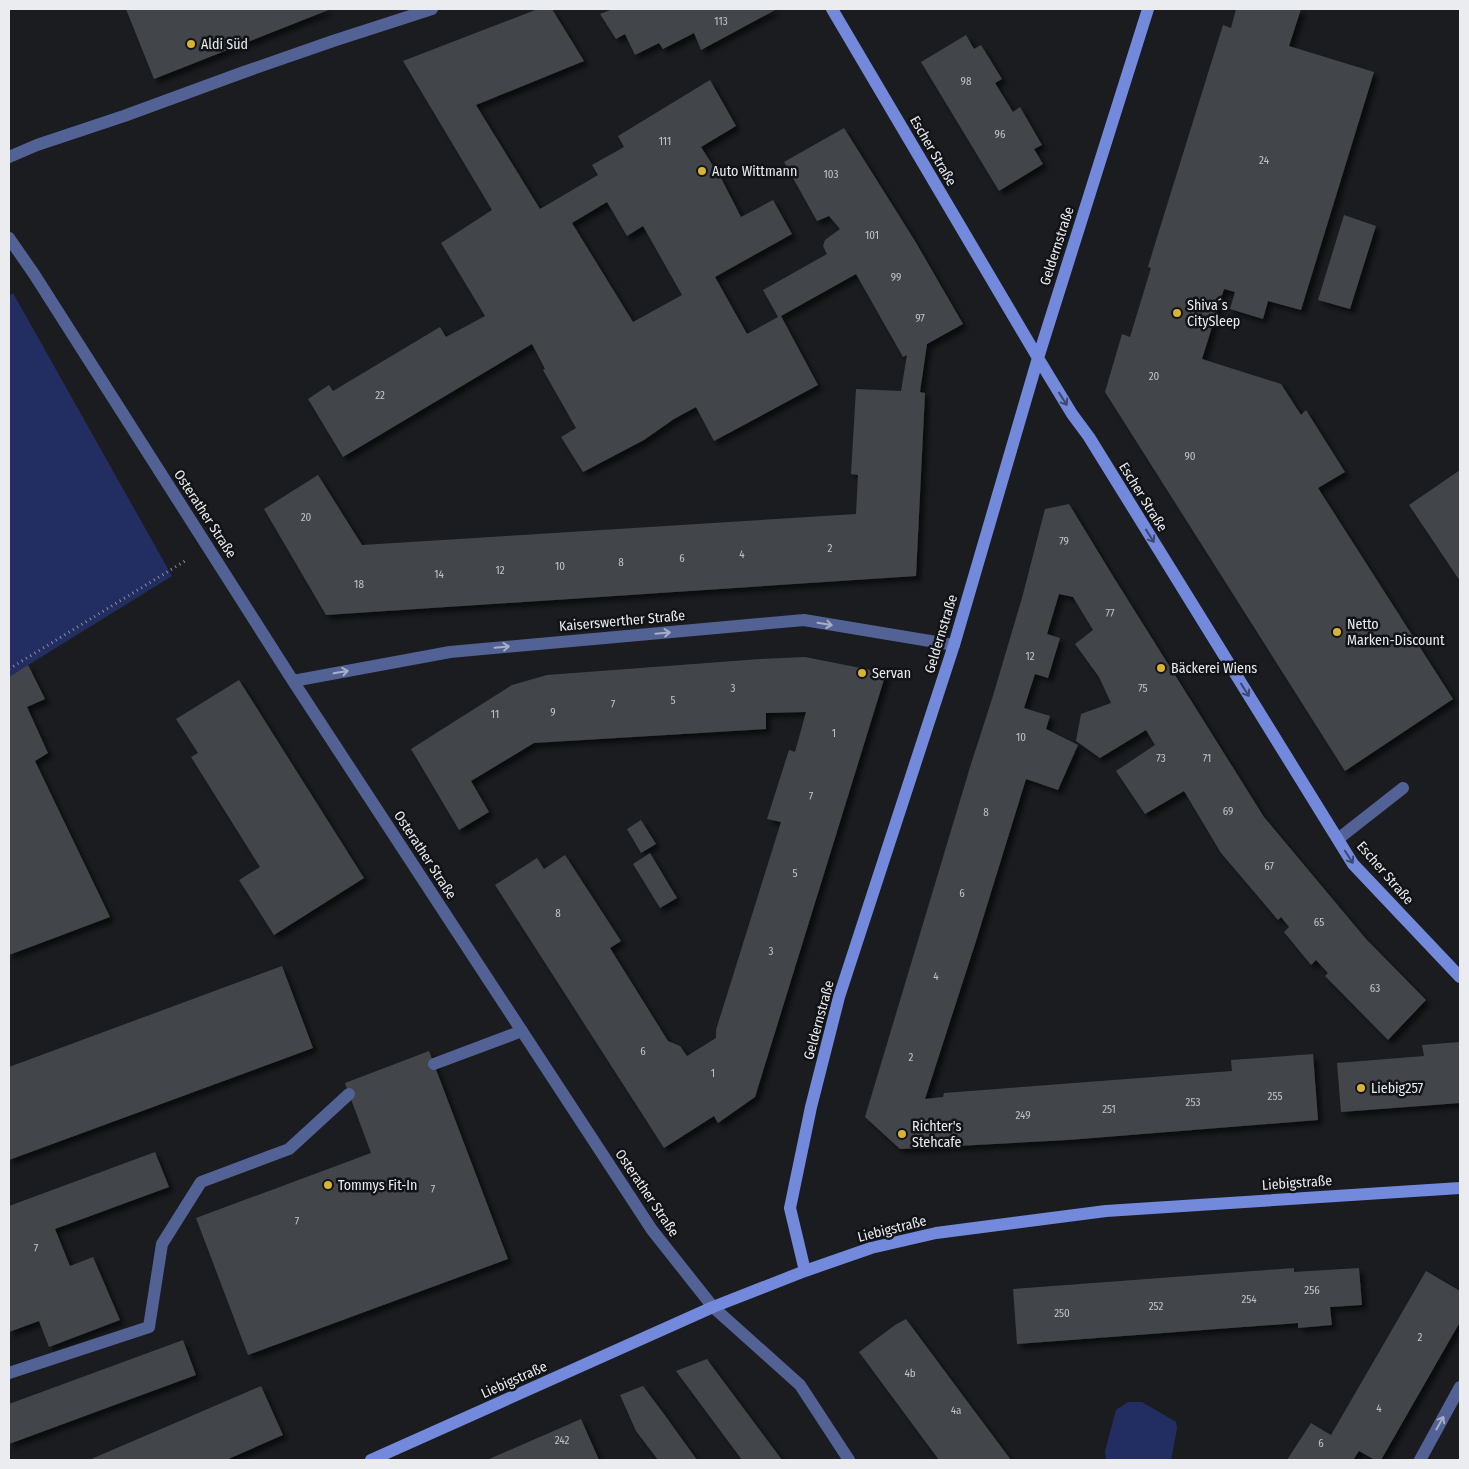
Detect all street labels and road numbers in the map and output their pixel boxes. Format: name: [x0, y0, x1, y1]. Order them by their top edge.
street label: Escher Straße: [906, 113, 960, 189]
street label: Geldernstraße: [1036, 205, 1078, 287]
street label: Escher Straße: [1115, 459, 1171, 535]
street label: Osterather Straße: [170, 467, 240, 561]
street label: Geldernstraße: [921, 592, 961, 675]
street label: Kaiserswerther Straße: [558, 607, 686, 635]
street label: Osterather Straße: [390, 808, 460, 902]
street label: Escher Straße: [1353, 838, 1417, 908]
street label: Geldernstraße: [800, 978, 838, 1062]
street label: Osterather Straße: [612, 1146, 683, 1240]
street label: Liebigstraße: [1261, 1172, 1333, 1194]
street label: Liebigstraße: [856, 1212, 928, 1246]
street label: Liebigstraße: [478, 1358, 550, 1402]

